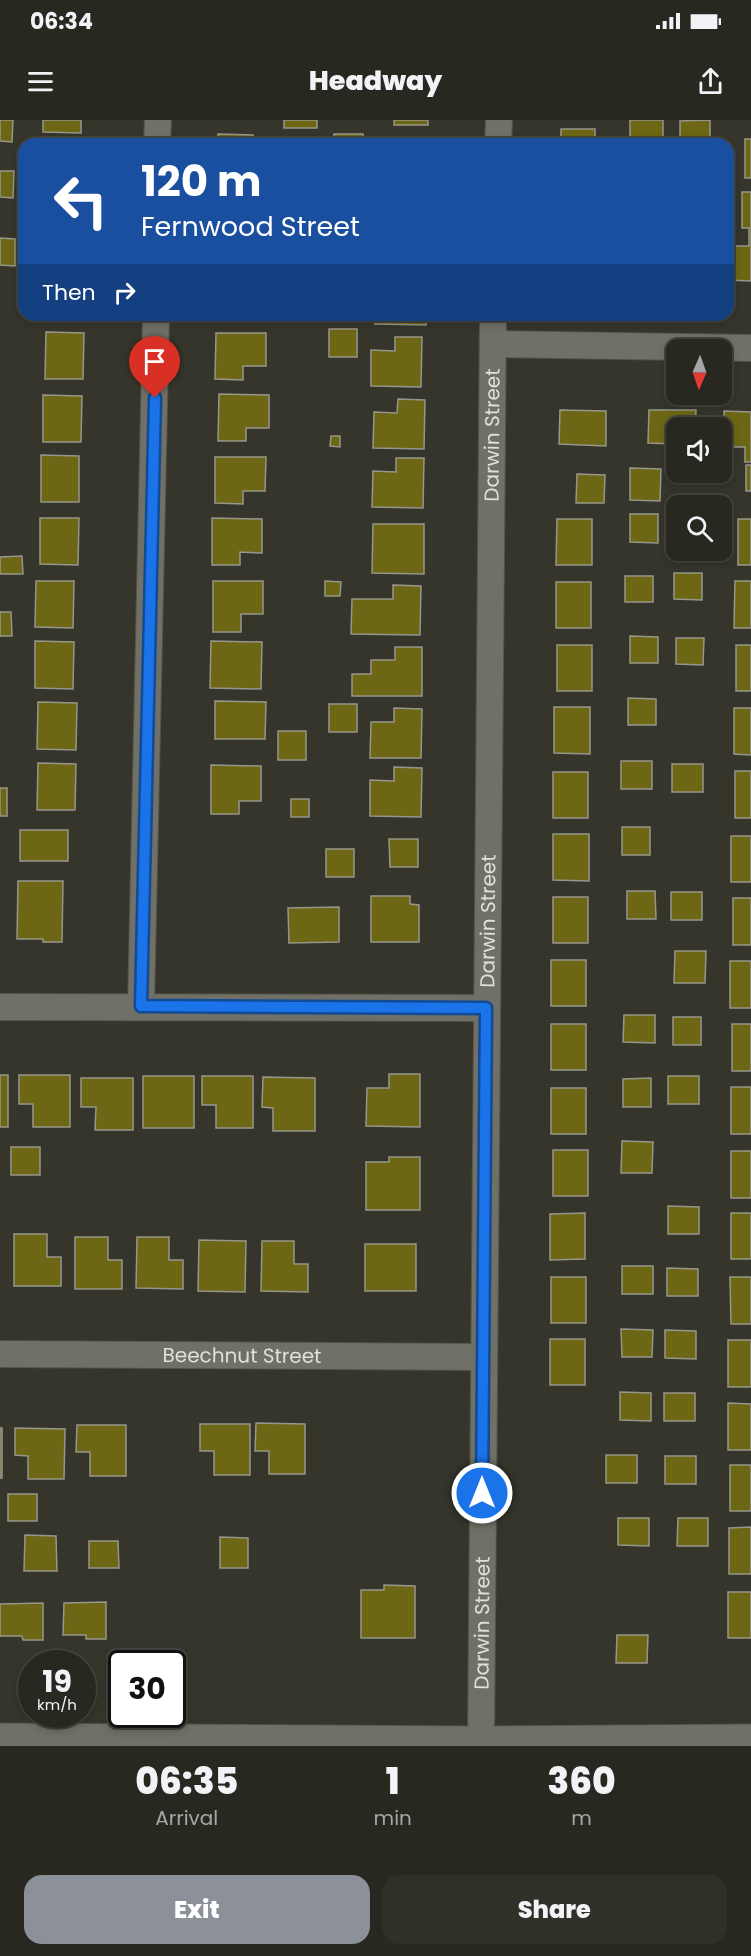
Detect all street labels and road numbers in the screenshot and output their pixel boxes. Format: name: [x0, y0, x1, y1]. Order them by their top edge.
street label: Darwin Street: [477, 368, 507, 502]
street label: Darwin Street: [473, 854, 502, 988]
street label: Beechnut Street: [162, 1341, 322, 1370]
street label: Darwin Street: [467, 1556, 497, 1690]

